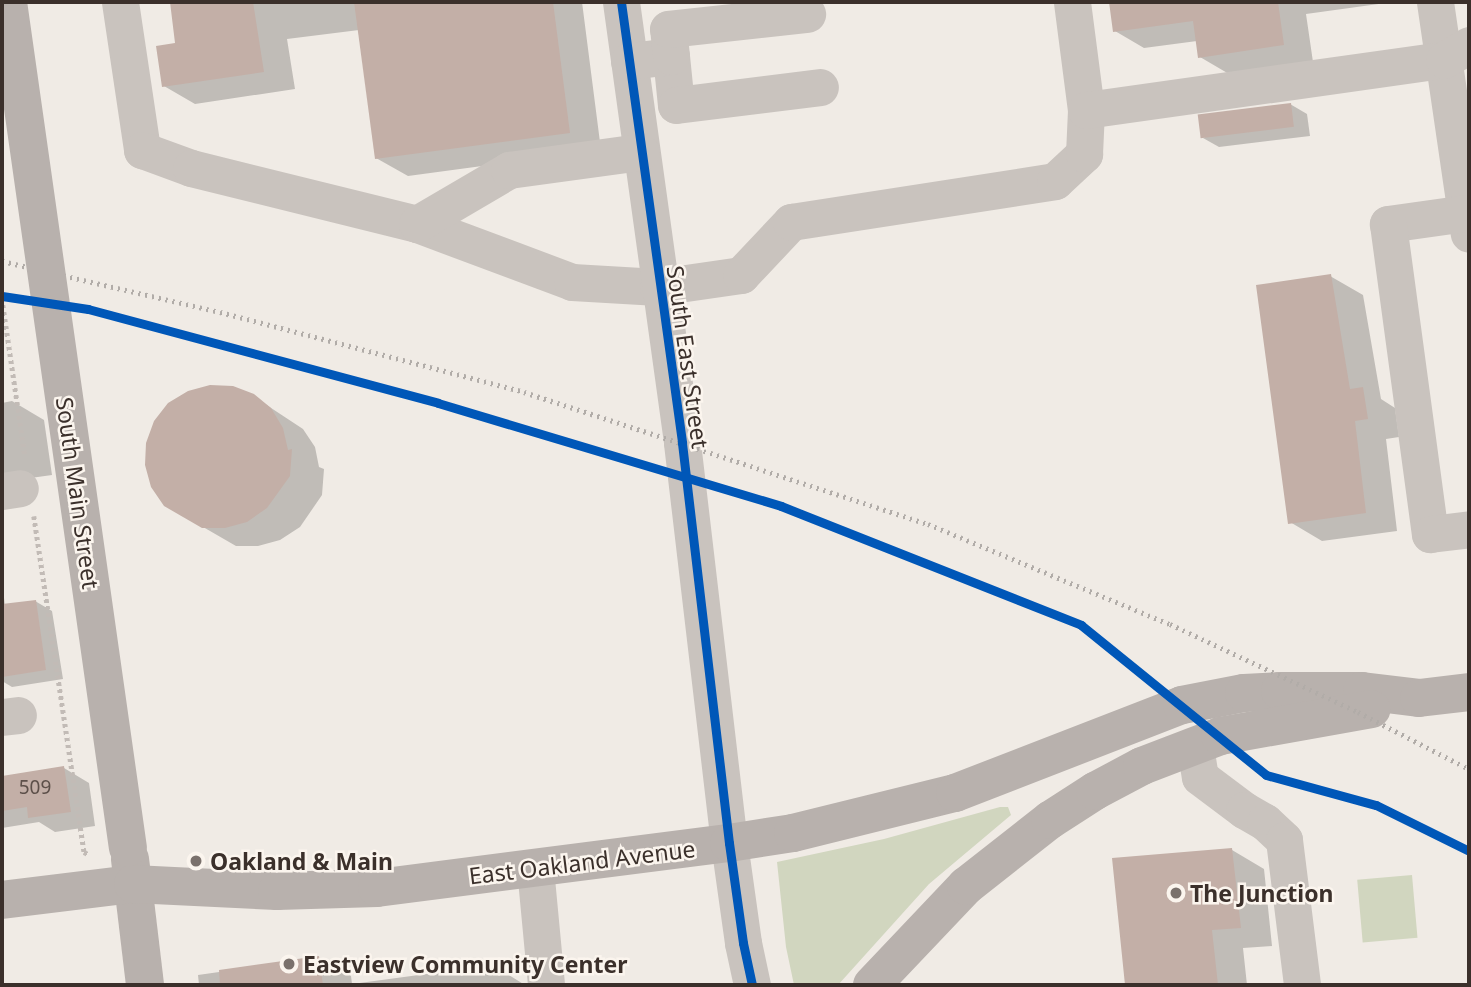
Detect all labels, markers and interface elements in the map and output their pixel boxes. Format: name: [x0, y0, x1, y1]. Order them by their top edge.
street label: South East Street: [661, 264, 715, 450]
street label: South Main Street: [51, 395, 105, 591]
house number: 509: [19, 777, 51, 799]
street label: East Oakland Avenue: [467, 834, 697, 890]
place label: Oakland & Main: [210, 847, 393, 875]
marker: Oakland & Main: [188, 853, 204, 869]
place label: The Junction: [1190, 879, 1333, 907]
marker: The Junction: [1168, 885, 1184, 901]
place label: Eastview Community Center: [303, 950, 627, 978]
marker: Eastview Community Center: [281, 956, 297, 972]

